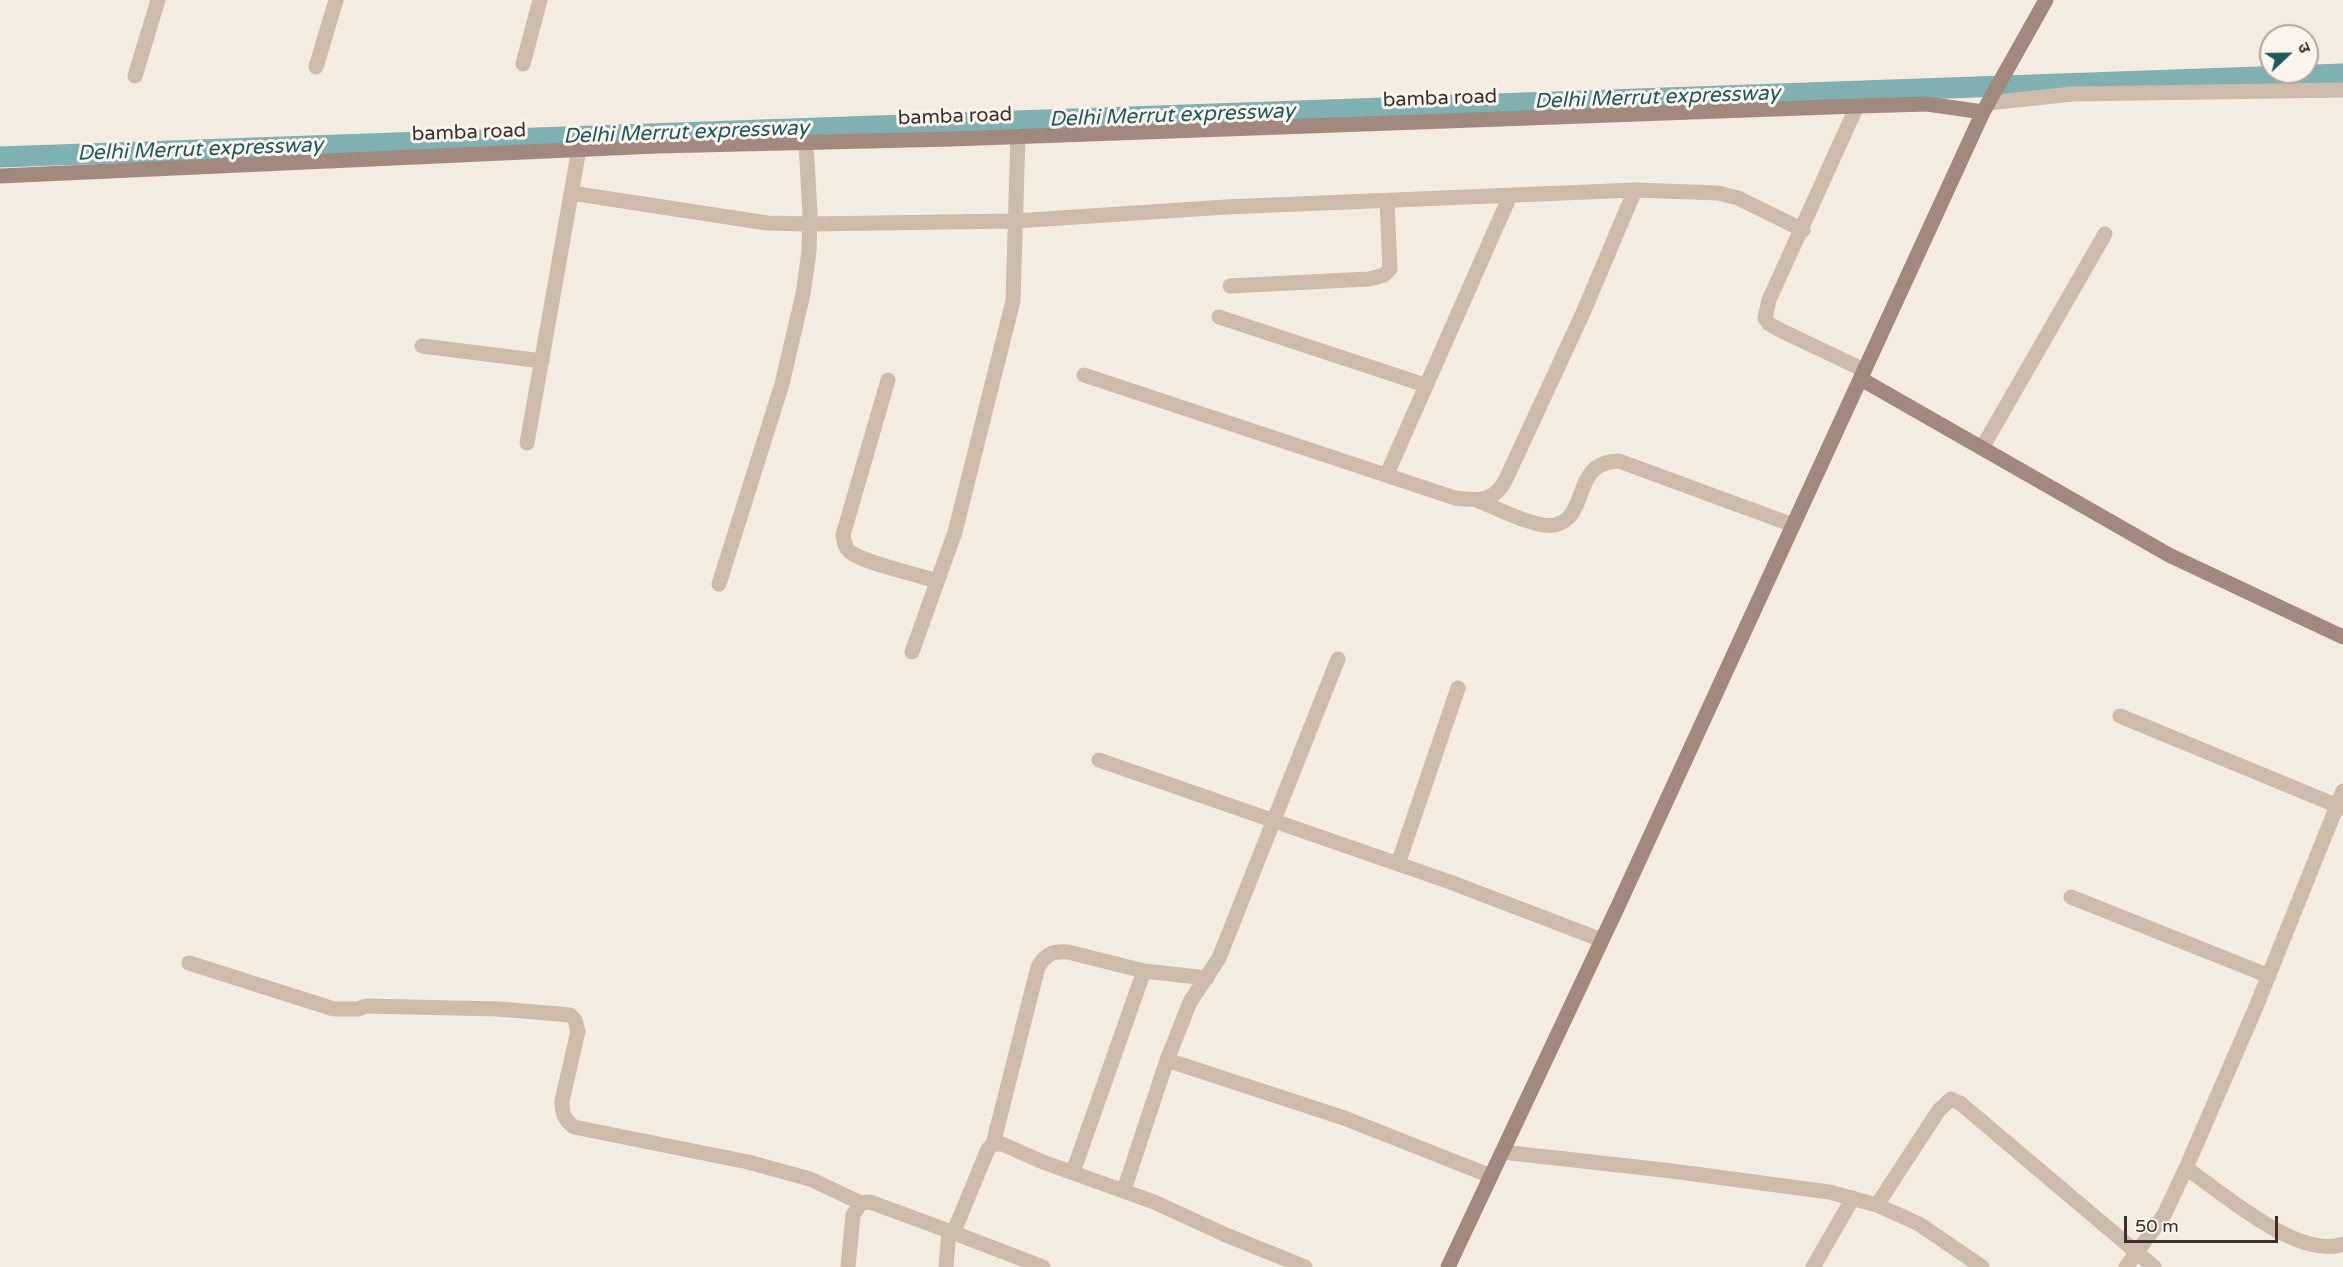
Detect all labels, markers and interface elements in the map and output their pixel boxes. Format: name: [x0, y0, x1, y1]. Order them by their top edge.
north arrow: [2259, 24, 2319, 84]
text: उ: [2293, 40, 2315, 56]
water label: Delhi Merrut expressway: [1534, 81, 1780, 115]
street label: bamba road: [1382, 85, 1498, 113]
water label: Delhi Merrut expressway: [1049, 99, 1295, 133]
street label: bamba road: [897, 103, 1013, 131]
water label: Delhi Merrut expressway: [563, 116, 809, 150]
street label: bamba road: [411, 119, 527, 147]
water label: Delhi Merrut expressway: [77, 133, 323, 167]
scale bar: [2127, 1204, 2282, 1242]
text: 50 m: [2135, 1215, 2179, 1237]

